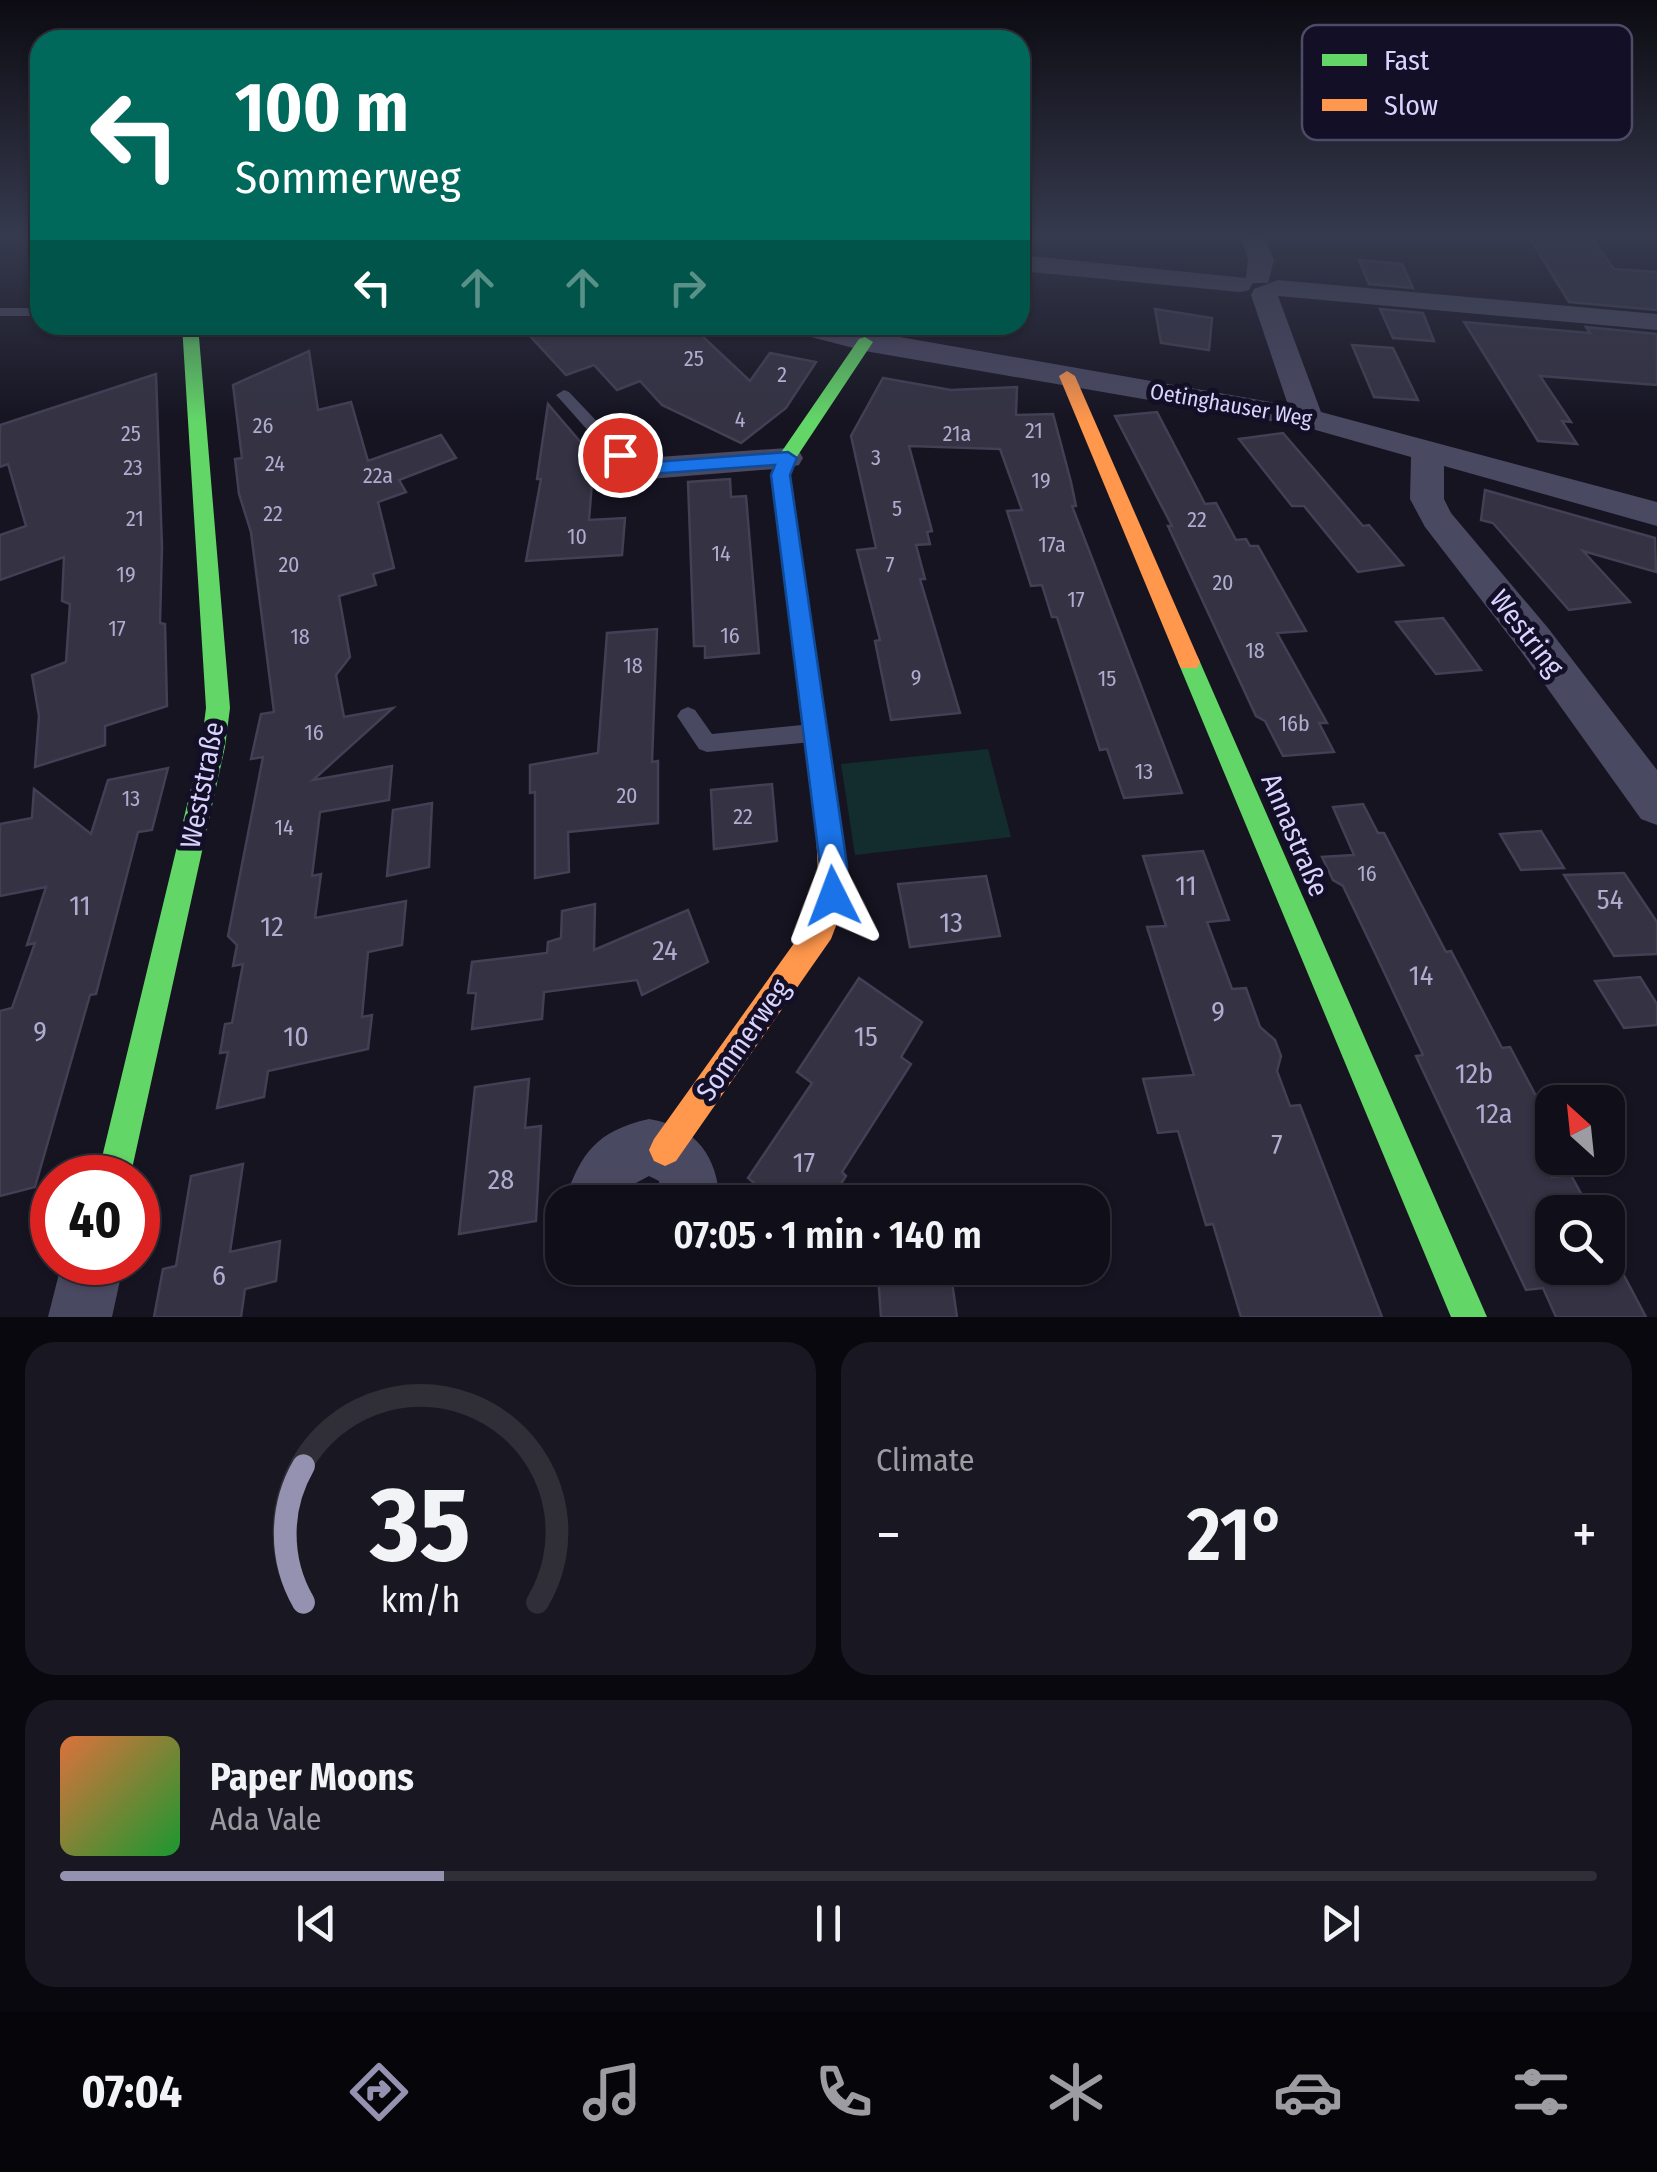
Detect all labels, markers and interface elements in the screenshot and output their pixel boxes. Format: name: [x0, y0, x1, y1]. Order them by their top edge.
legend: [1302, 25, 1632, 140]
text: Fast: [1384, 44, 1430, 77]
text: 100 m: [235, 66, 409, 150]
icon: left: [70, 70, 200, 200]
text: Slow: [1384, 89, 1438, 122]
text: Sommerweg: [235, 151, 461, 205]
icon: left: [345, 260, 400, 315]
icon: ahead: [450, 260, 505, 315]
icon: ahead: [555, 260, 610, 315]
icon: right: [660, 260, 715, 315]
house number: 25: [684, 345, 704, 372]
house number: 2: [777, 361, 787, 388]
street label: Oetinghauser Weg: [1148, 377, 1315, 433]
house number: 4: [735, 406, 746, 433]
house number: 26: [253, 412, 273, 439]
pin: [578, 413, 663, 498]
house number: 21: [1025, 417, 1043, 444]
house number: 25: [121, 420, 141, 447]
house number: 21a: [943, 420, 971, 447]
icon: arrive: [593, 428, 648, 483]
house number: 3: [871, 444, 881, 471]
house number: 24: [265, 450, 285, 477]
house number: 23: [123, 454, 143, 481]
house number: 22a: [363, 462, 393, 489]
house number: 19: [1031, 467, 1051, 494]
house number: 5: [892, 495, 902, 522]
house number: 22: [263, 500, 283, 527]
house number: 21: [126, 505, 144, 532]
house number: 22: [1187, 506, 1207, 533]
house number: 10: [567, 523, 587, 550]
house number: 17a: [1038, 531, 1066, 558]
house number: 14: [711, 540, 731, 567]
house number: 20: [278, 551, 300, 578]
house number: 7: [886, 551, 895, 578]
house number: 19: [116, 561, 136, 588]
house number: 20: [1212, 569, 1234, 596]
street label: Westring: [1483, 583, 1571, 683]
house number: 17: [1067, 586, 1085, 613]
house number: 17: [108, 615, 126, 642]
house number: 16: [720, 622, 740, 649]
house number: 18: [290, 623, 310, 650]
house number: 18: [1245, 637, 1265, 664]
house number: 18: [623, 652, 643, 679]
house number: 9: [911, 664, 921, 691]
house number: 15: [1098, 665, 1116, 692]
house number: 16b: [1278, 710, 1310, 737]
street label: Weststraße: [174, 719, 230, 851]
house number: 16: [304, 719, 324, 746]
house number: 13: [1135, 758, 1153, 785]
street label: Annastraße: [1254, 769, 1336, 901]
house number: 20: [616, 782, 638, 809]
house number: 13: [122, 785, 140, 812]
house number: 22: [733, 803, 753, 830]
house number: 14: [274, 814, 294, 841]
position arrow: [781, 844, 885, 948]
house number: 16: [1357, 860, 1377, 887]
house number: 11: [1175, 869, 1197, 902]
house number: 54: [1597, 883, 1623, 916]
house number: 11: [69, 889, 91, 922]
house number: 13: [939, 906, 963, 939]
house number: 12: [260, 910, 284, 943]
house number: 24: [652, 934, 678, 967]
house number: 14: [1409, 959, 1433, 992]
street label: Sommerweg: [689, 972, 797, 1107]
house number: 9: [1211, 995, 1225, 1028]
house number: 9: [33, 1015, 47, 1048]
house number: 10: [283, 1020, 309, 1053]
house number: 15: [854, 1020, 878, 1053]
house number: 12b: [1455, 1057, 1493, 1090]
north arrow: [1535, 1085, 1625, 1175]
map controls: [1535, 1085, 1625, 1285]
house number: 12a: [1476, 1097, 1512, 1130]
house number: 7: [1271, 1128, 1283, 1161]
house number: 17: [793, 1146, 815, 1179]
speed limit sign: 40: [30, 1155, 160, 1285]
house number: 28: [488, 1163, 514, 1196]
button: search: [1535, 1195, 1625, 1285]
text: 07:05 · 1 min · 140 m: [673, 1212, 982, 1258]
house number: 6: [212, 1259, 226, 1292]
text: Climate: [876, 1441, 975, 1479]
text: 35: [369, 1463, 471, 1588]
text: 21°: [1187, 1490, 1286, 1580]
text: −: [876, 1502, 901, 1568]
text: +: [1572, 1502, 1597, 1568]
text: km/h: [381, 1579, 460, 1621]
text: Paper Moons: [210, 1754, 414, 1800]
text: Ada Vale: [210, 1800, 322, 1838]
icon: previous: [289, 1896, 344, 1951]
icon: pause: [801, 1896, 856, 1951]
icon: next: [1313, 1896, 1368, 1951]
icon: directions: [344, 2057, 414, 2127]
icon: music: [577, 2057, 647, 2127]
icon: phone: [809, 2057, 879, 2127]
icon: climate: [1041, 2057, 1111, 2127]
icon: car: [1273, 2057, 1343, 2127]
icon: filters: [1506, 2057, 1576, 2127]
text: 07:04: [81, 2065, 182, 2119]

